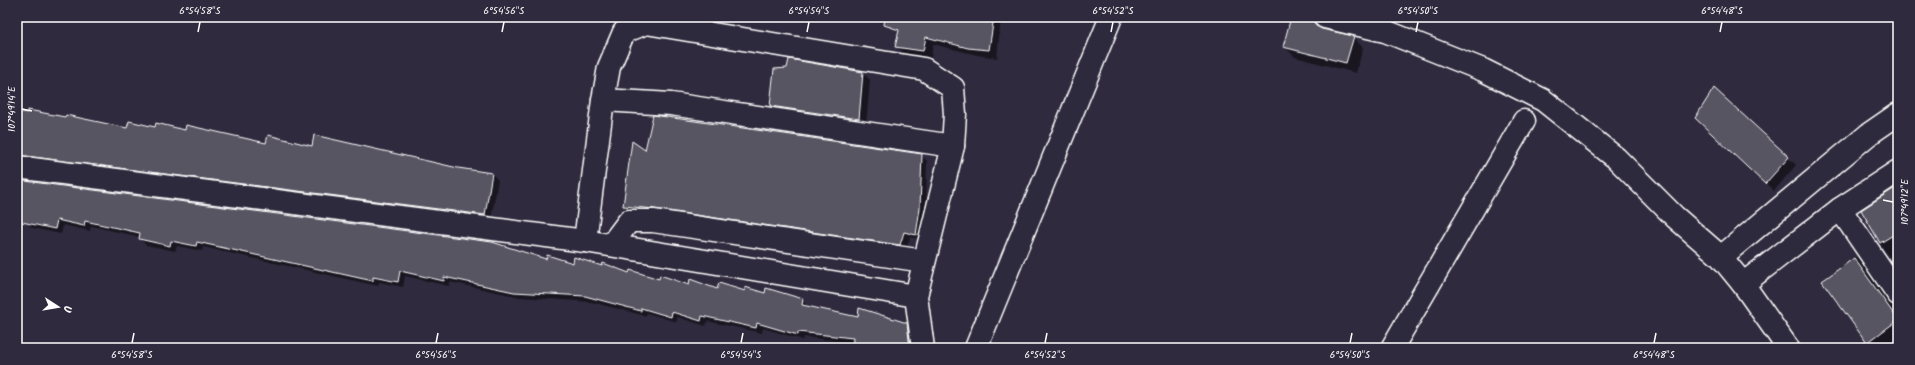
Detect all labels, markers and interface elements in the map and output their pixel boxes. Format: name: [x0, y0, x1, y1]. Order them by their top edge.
text: 6°54'58"S: [179, 3, 221, 19]
text: 6°54'56"S: [484, 3, 525, 19]
text: 6°54'54"S: [789, 3, 830, 19]
text: 6°54'52"S: [1092, 3, 1134, 19]
text: 6°54'50"S: [1398, 3, 1439, 19]
text: 6°54'48"S: [1701, 3, 1743, 19]
text: 107°49'14"E: [4, 85, 20, 132]
text: 107°49'12"E: [1897, 178, 1913, 225]
north arrow: [38, 287, 78, 327]
text: U: [57, 304, 76, 314]
text: 6°54'58"S: [111, 347, 153, 363]
text: 6°54'56"S: [416, 347, 457, 363]
text: 6°54'54"S: [721, 347, 762, 363]
text: 6°54'52"S: [1024, 347, 1066, 363]
text: 6°54'50"S: [1330, 347, 1371, 363]
text: 6°54'48"S: [1633, 347, 1675, 363]

